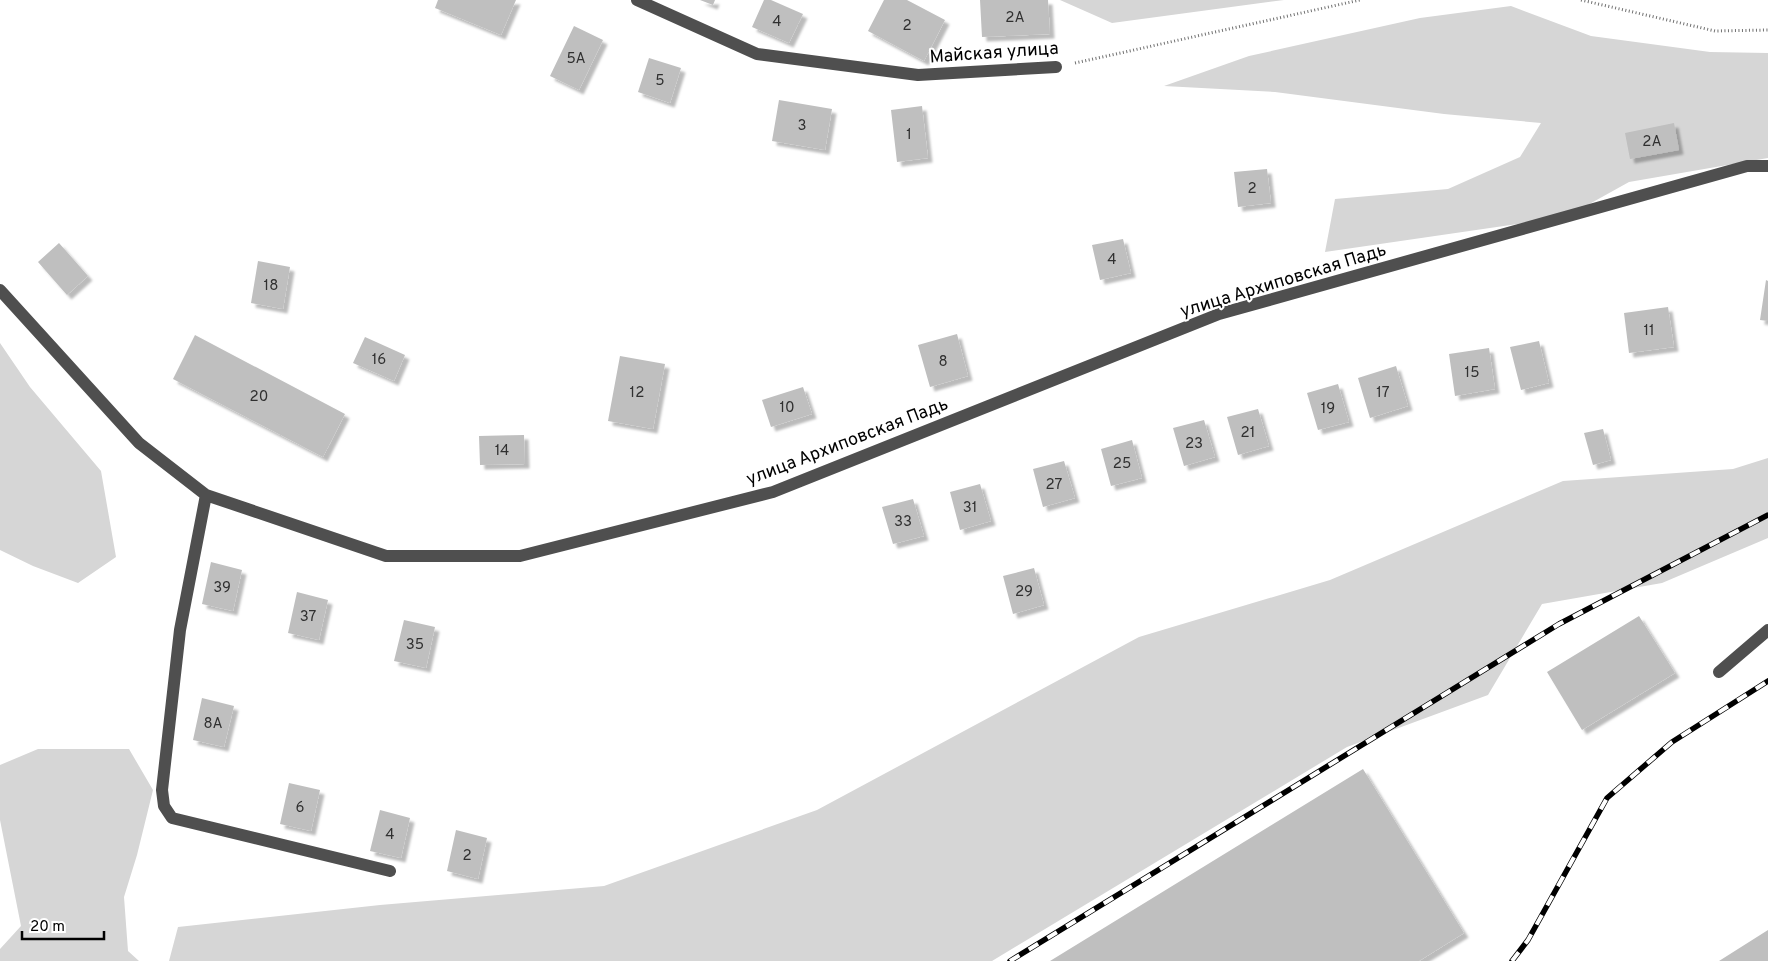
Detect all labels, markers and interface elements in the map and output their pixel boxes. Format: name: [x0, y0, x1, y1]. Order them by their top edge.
house number: 2А: [1005, 9, 1025, 28]
house number: 4: [772, 13, 782, 32]
house number: 2: [902, 17, 912, 36]
street label: Майская улица: [929, 38, 1059, 69]
house number: 5А: [566, 50, 586, 69]
house number: 5: [655, 72, 665, 91]
house number: 3: [797, 117, 807, 136]
house number: 1: [906, 126, 912, 145]
house number: 2А: [1642, 133, 1662, 152]
house number: 2: [1247, 180, 1257, 199]
street label: улица Архиповская Падь: [1177, 239, 1389, 324]
house number: 4: [1107, 251, 1117, 270]
house number: 18: [264, 277, 278, 296]
house number: 11: [1643, 322, 1655, 341]
house number: 16: [372, 351, 386, 370]
house number: 8: [938, 353, 948, 372]
house number: 15: [1465, 364, 1479, 383]
house number: 12: [630, 384, 644, 403]
house number: 17: [1376, 384, 1390, 403]
house number: 20: [250, 388, 268, 407]
street label: улица Архиповская Падь: [743, 393, 952, 492]
house number: 10: [779, 399, 795, 418]
house number: 19: [1321, 400, 1335, 419]
house number: 21: [1241, 424, 1255, 443]
house number: 23: [1185, 435, 1203, 454]
house number: 14: [495, 442, 509, 461]
house number: 25: [1113, 455, 1131, 474]
house number: 27: [1046, 476, 1063, 495]
house number: 31: [963, 499, 977, 518]
house number: 33: [894, 513, 912, 532]
house number: 39: [213, 579, 231, 598]
house number: 29: [1015, 583, 1033, 602]
house number: 37: [300, 608, 317, 627]
house number: 35: [406, 636, 424, 655]
house number: 8А: [203, 715, 223, 734]
house number: 6: [296, 799, 305, 818]
house number: 4: [385, 826, 395, 845]
house number: 2: [462, 847, 472, 866]
scale bar: [22, 908, 105, 940]
text: 20 m: [30, 918, 65, 937]

